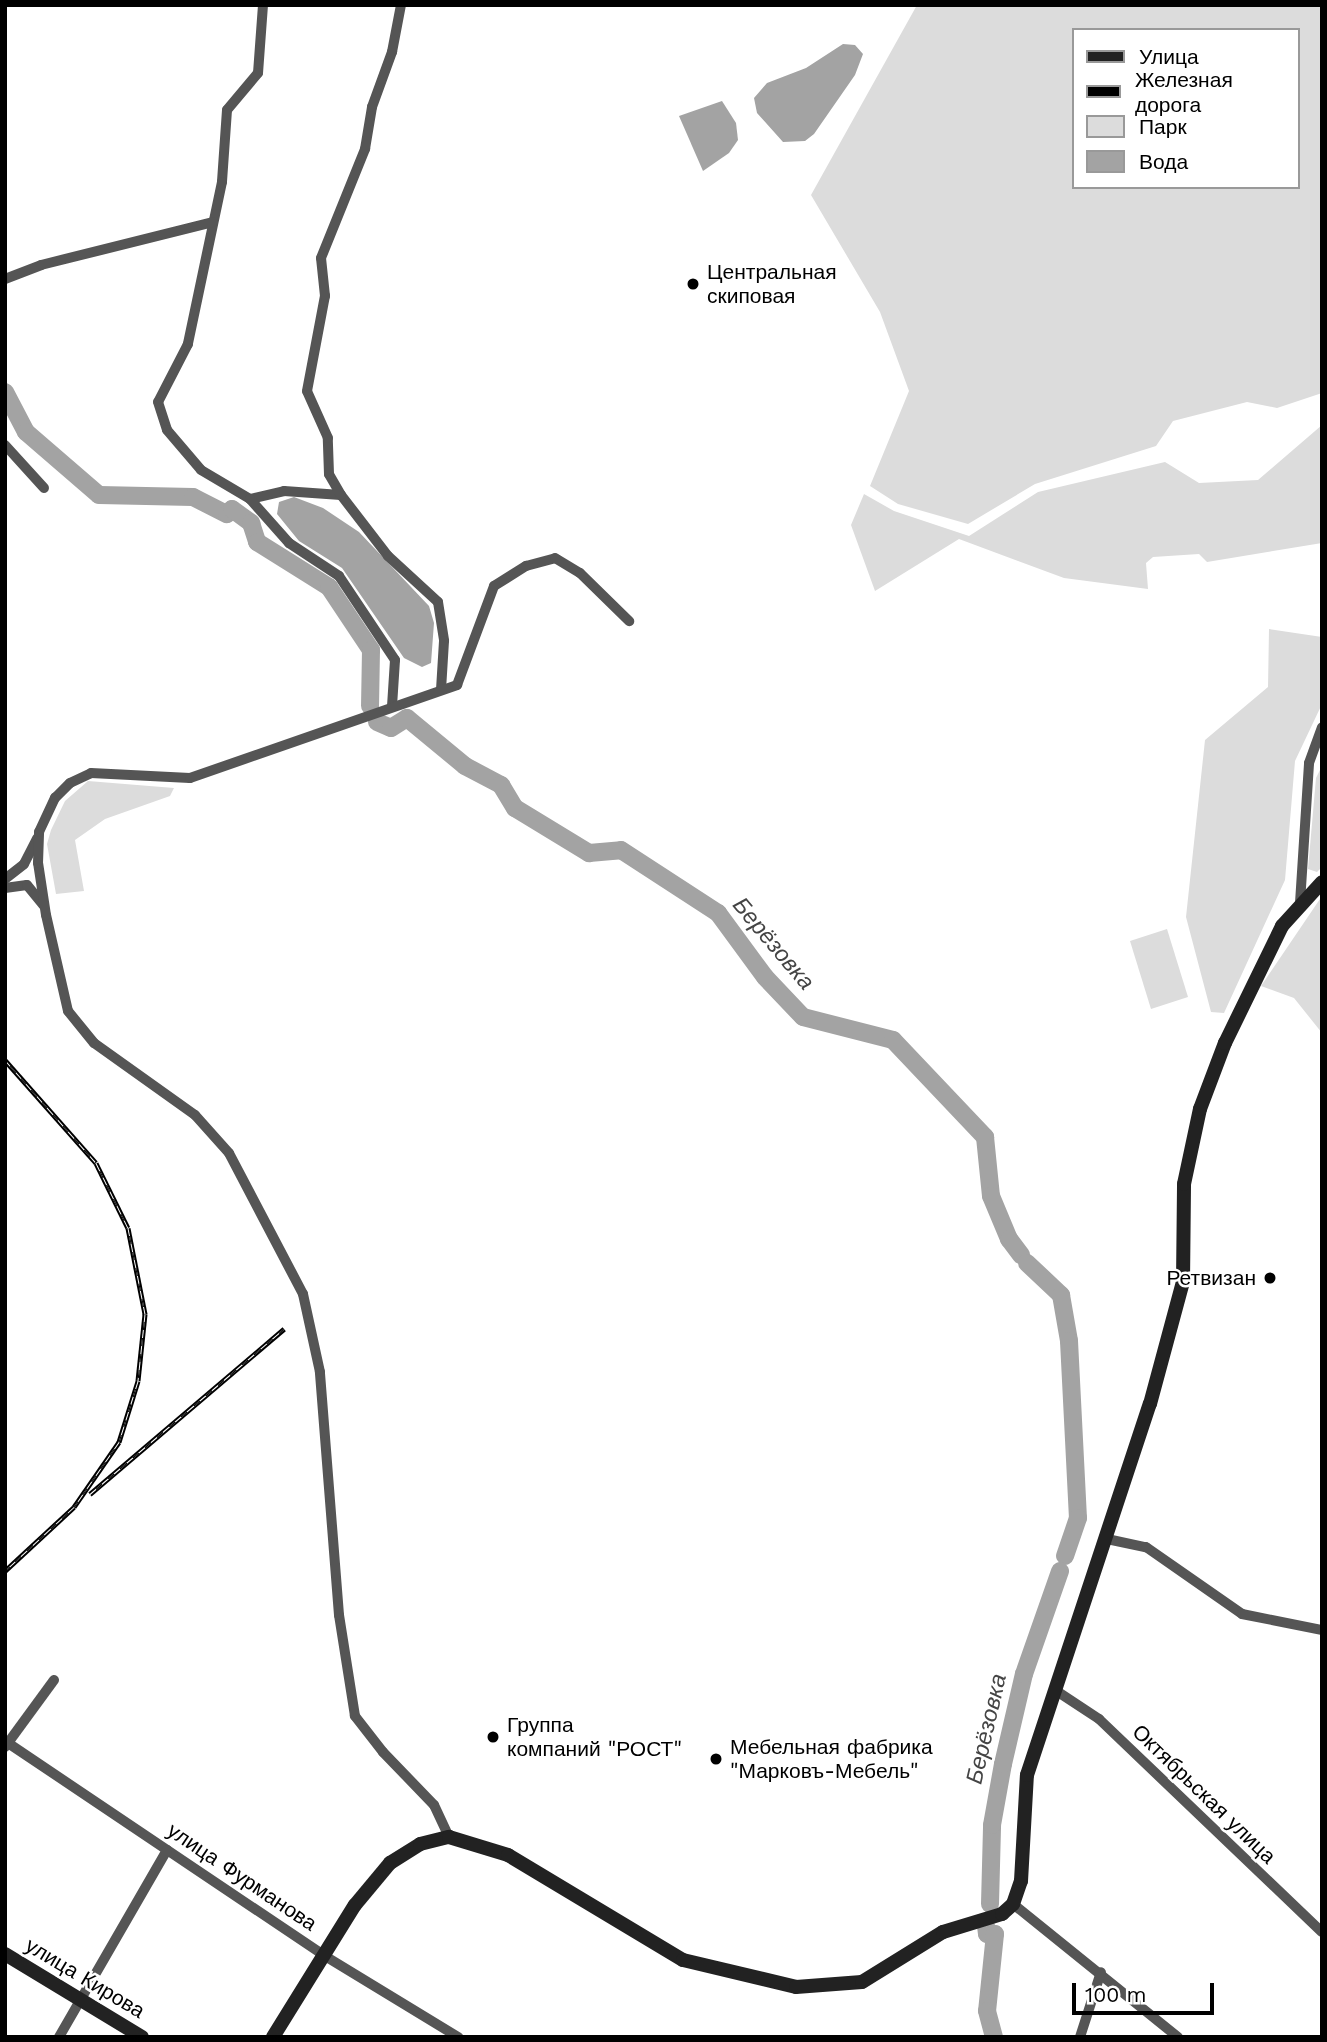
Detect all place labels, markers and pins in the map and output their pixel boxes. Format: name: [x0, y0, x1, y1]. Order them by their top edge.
place label: Центральная скиповая: [707, 259, 837, 309]
marker: Центральная скиповая: [685, 276, 701, 292]
place label: Ретвизан: [1167, 1265, 1256, 1291]
marker: Ретвизан: [1262, 1270, 1278, 1286]
place label: Группа компаний "РОСТ": [507, 1712, 682, 1762]
marker: Группа компаний "РОСТ": [485, 1729, 501, 1745]
place label: Мебельная фабрика "Марковъ-Мебель": [730, 1734, 933, 1784]
marker: Мебельная фабрика "Марковъ-Мебель": [708, 1751, 724, 1767]

